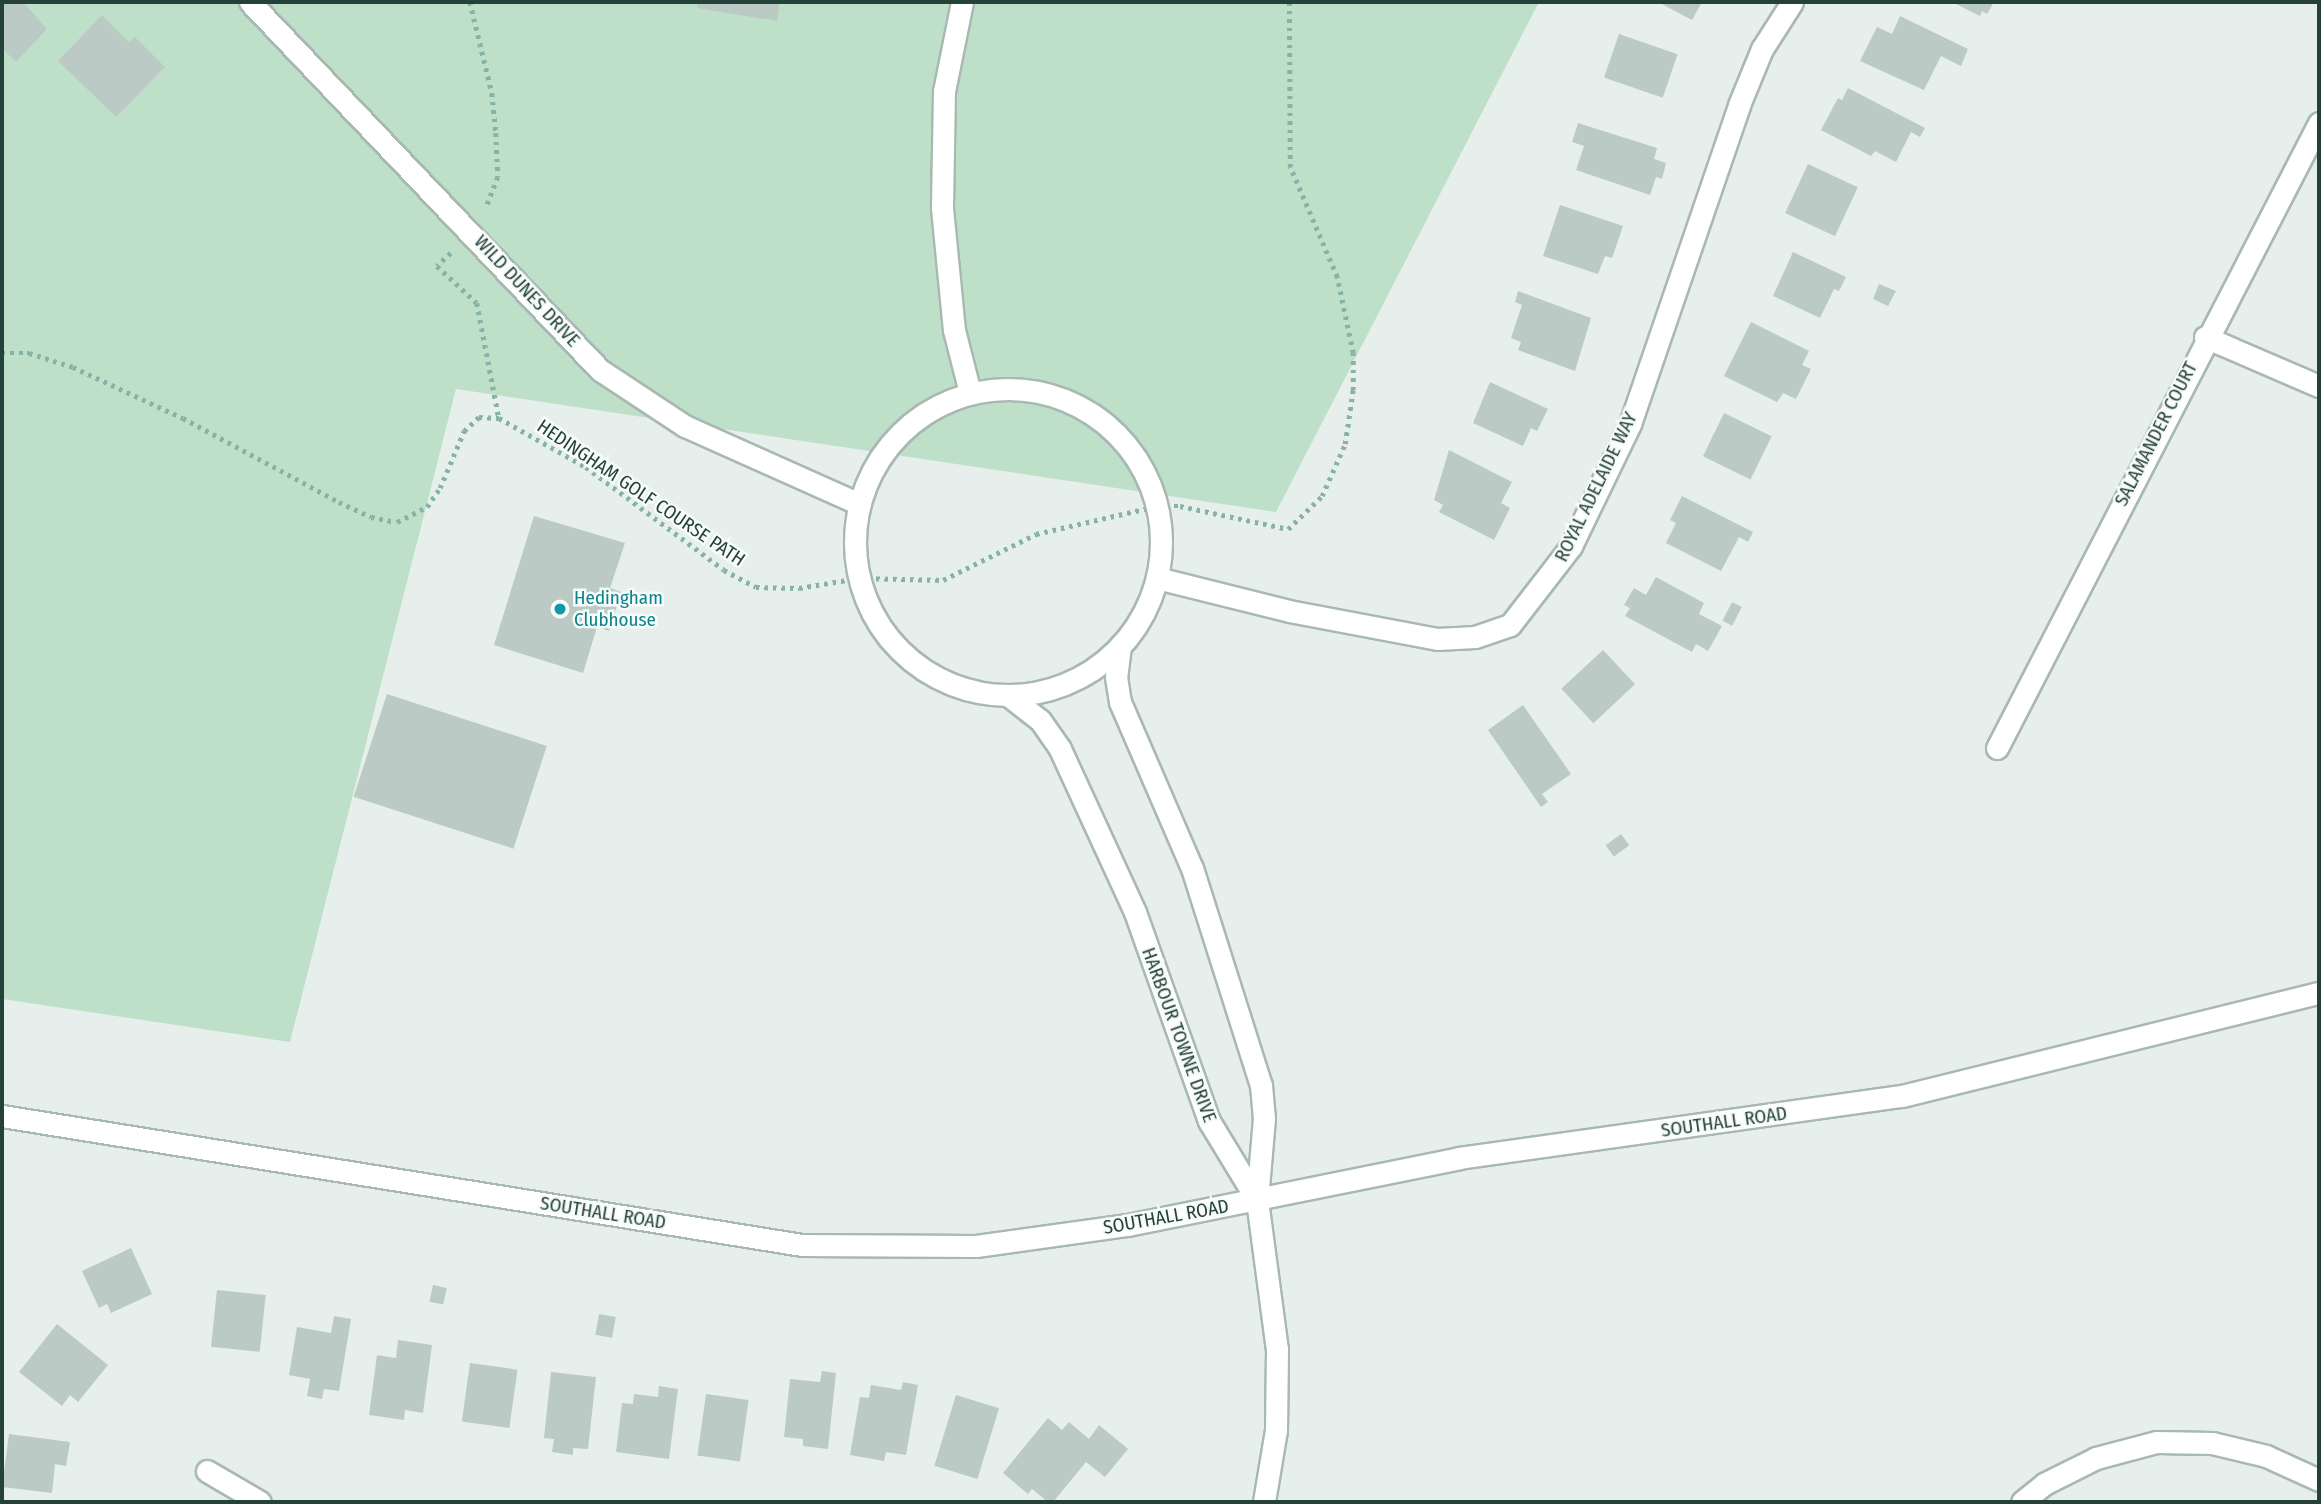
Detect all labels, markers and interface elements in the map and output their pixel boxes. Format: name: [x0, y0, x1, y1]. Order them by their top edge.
street label: WILD DUNES DRIVE: [469, 230, 585, 352]
street label: SALAMANDER COURT: [2110, 358, 2202, 510]
street label: ROYAL ADELAIDE WAY: [1550, 409, 1642, 565]
street label: HEDINGHAM GOLF COURSE PATH: [533, 415, 749, 571]
place label: Hedingham Clubhouse: [574, 587, 663, 631]
marker: Hedingham Clubhouse: [552, 601, 568, 617]
street label: HARBOUR TOWNE DRIVE: [1137, 944, 1221, 1126]
street label: SOUTHALL ROAD: [1659, 1102, 1789, 1142]
street label: SOUTHALL ROAD: [538, 1192, 668, 1234]
street label: SOUTHALL ROAD: [1101, 1195, 1231, 1239]

